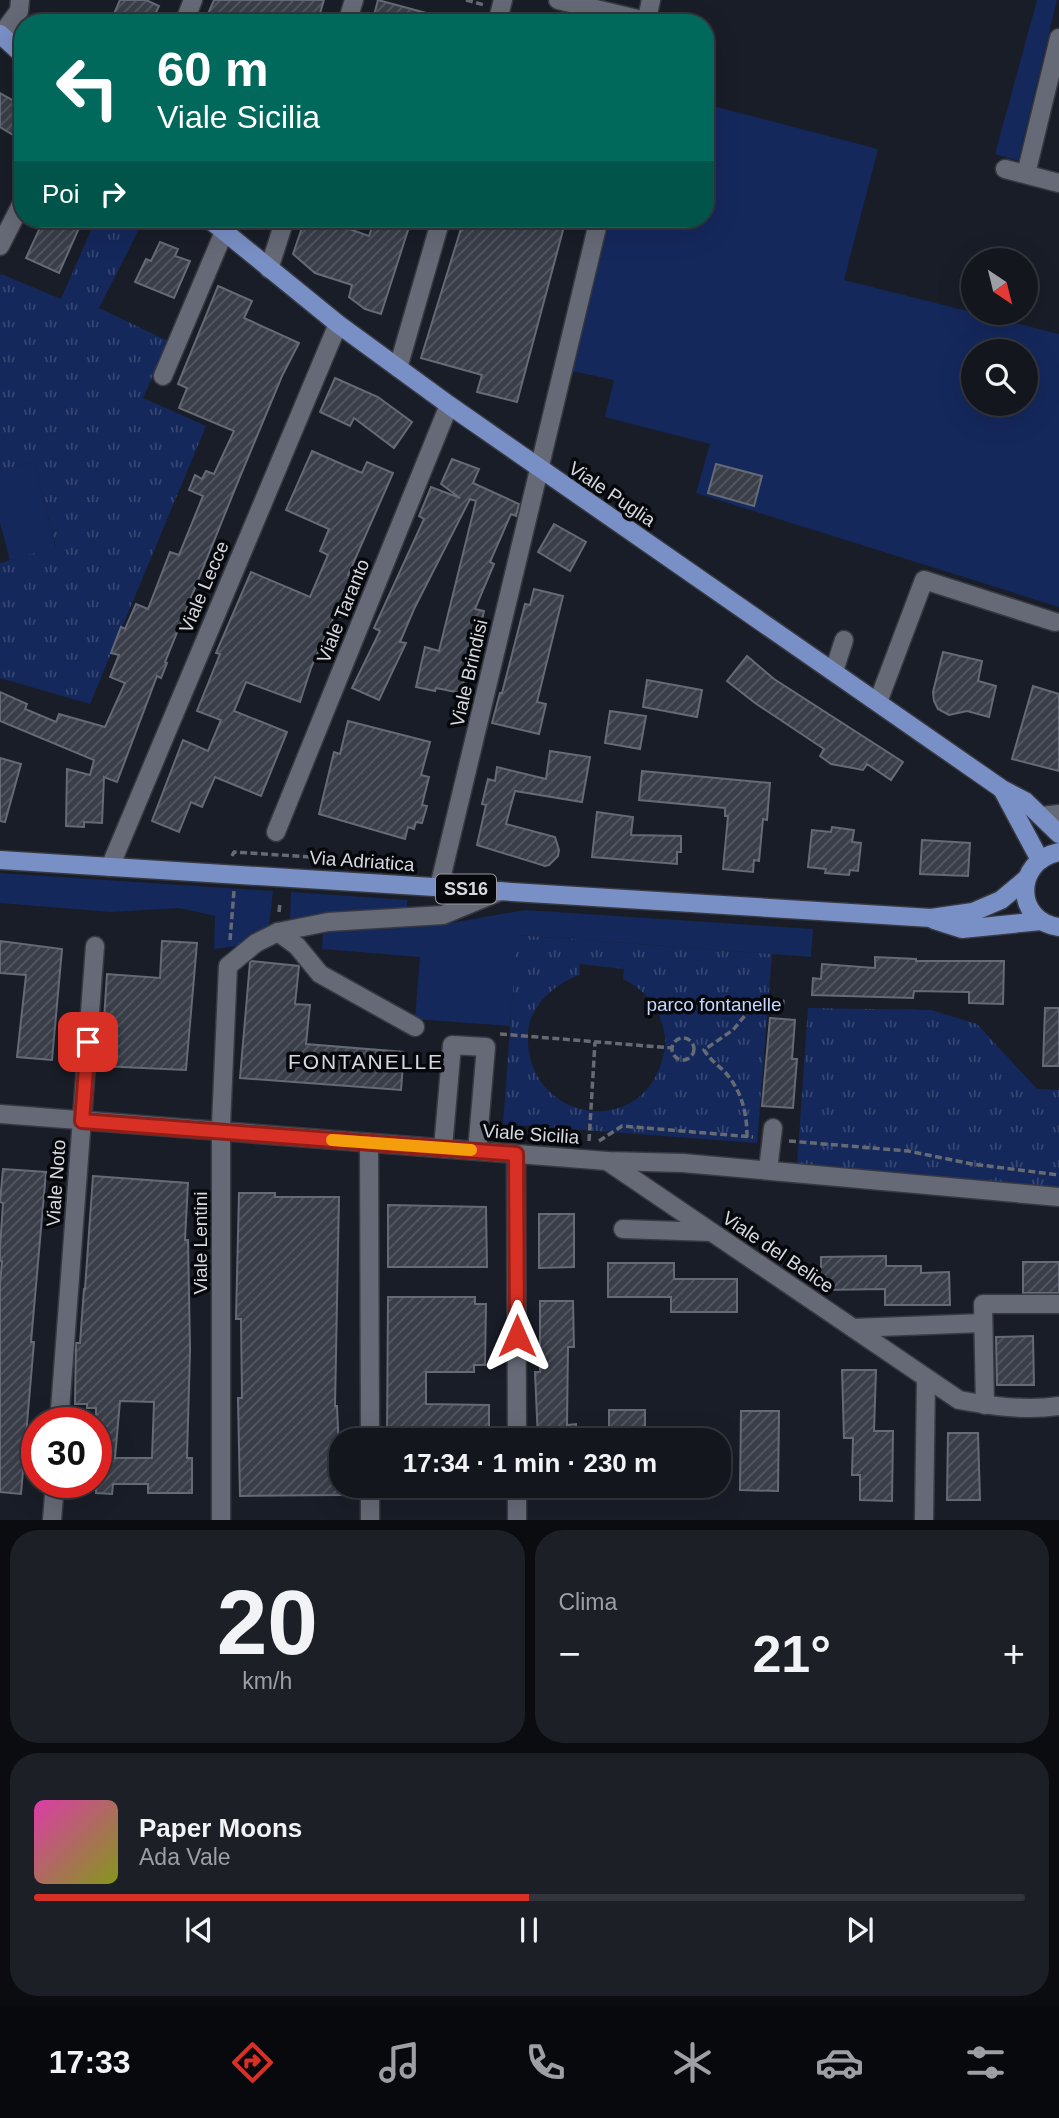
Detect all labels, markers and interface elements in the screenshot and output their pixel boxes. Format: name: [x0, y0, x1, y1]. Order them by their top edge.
icon: left: [42, 42, 133, 133]
text: 60 m: [157, 42, 269, 96]
text: Viale Sicilia: [157, 99, 320, 135]
icon: right: [94, 175, 132, 213]
text: Poi: [42, 179, 80, 209]
north arrow: [961, 248, 1038, 326]
map controls: [961, 248, 1038, 416]
button: search: [961, 339, 1038, 416]
street label: Viale Puglia: [565, 457, 660, 531]
street label: Viale Lecce: [175, 538, 233, 636]
street label: Viale Taranto: [313, 556, 373, 666]
street label: Viale Brindisi: [446, 617, 492, 729]
street label: Via Adriatica: [309, 847, 416, 875]
road number: SS16: [436, 874, 496, 904]
park label: parco fontanelle: [646, 994, 782, 1015]
pin: [58, 1012, 118, 1072]
icon: arrive: [69, 1023, 107, 1061]
district label: FONTANELLE: [288, 1050, 444, 1073]
street label: Viale Sicilia: [482, 1120, 580, 1148]
street label: Viale Noto: [42, 1139, 70, 1227]
street label: Viale Lentini: [190, 1191, 211, 1295]
street label: Viale del Belice: [718, 1207, 838, 1297]
position arrow: [480, 1299, 554, 1373]
speed limit sign: 30: [21, 1407, 112, 1498]
text: 17:34 · 1 min · 230 m: [403, 1448, 657, 1478]
text: 20: [217, 1572, 318, 1673]
text: Clima: [559, 1589, 617, 1615]
text: 21°: [752, 1625, 831, 1683]
text: −: [559, 1633, 581, 1675]
text: +: [1003, 1633, 1025, 1675]
text: km/h: [242, 1668, 292, 1694]
text: Paper Moons: [139, 1813, 302, 1843]
text: Ada Vale: [139, 1844, 231, 1870]
icon: previous: [180, 1911, 218, 1949]
icon: pause: [510, 1911, 548, 1949]
icon: next: [841, 1911, 879, 1949]
icon: directions: [228, 2038, 277, 2087]
icon: music: [375, 2038, 424, 2087]
icon: phone: [521, 2038, 570, 2087]
icon: climate: [668, 2038, 717, 2087]
icon: car: [815, 2038, 864, 2087]
icon: filters: [961, 2038, 1010, 2087]
text: 17:33: [49, 2044, 131, 2080]

